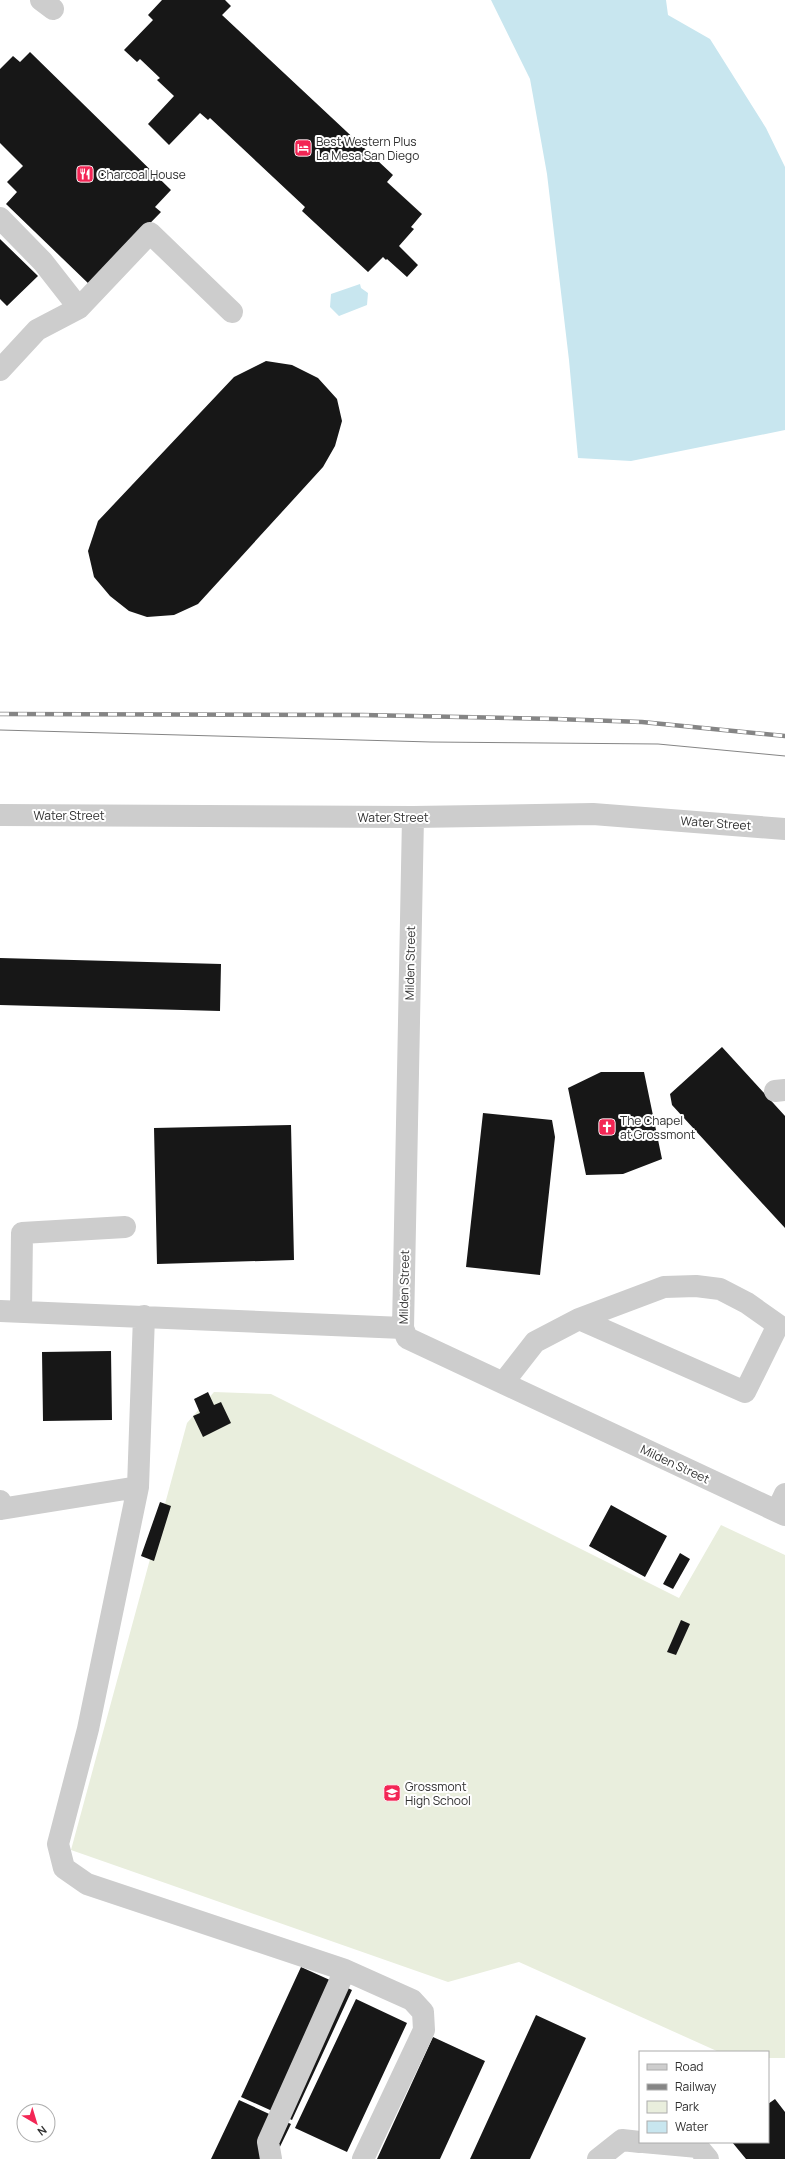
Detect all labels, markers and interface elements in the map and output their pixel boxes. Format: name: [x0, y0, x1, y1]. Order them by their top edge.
place label: Best Western Plus La Mesa San Diego: [316, 133, 419, 164]
hotel icon: Best Western Plus La Mesa San Diego: [293, 138, 313, 158]
restaurant icon: Charcoal House: [75, 164, 95, 184]
place label: Charcoal House: [98, 166, 186, 183]
street label: Water Street: [34, 807, 105, 824]
street label: Water Street: [358, 809, 429, 826]
street label: Water Street: [680, 812, 752, 834]
street label: Milden Street: [401, 925, 419, 1000]
place label: The Chapel at Grossmont: [620, 1112, 696, 1143]
church icon: The Chapel at Grossmont: [597, 1117, 617, 1137]
street label: Milden Street: [395, 1249, 413, 1324]
street label: Milden Street: [638, 1441, 712, 1488]
place label: Grossmont High School: [405, 1778, 471, 1809]
school or university icon: Grossmont High School: [382, 1783, 402, 1803]
legend: [639, 2051, 769, 2143]
text: Road: [675, 2058, 703, 2075]
text: Railway: [675, 2078, 717, 2095]
text: Park: [675, 2098, 700, 2115]
north arrow: [16, 2103, 56, 2143]
text: Water: [675, 2118, 709, 2135]
text: N: [35, 2123, 50, 2140]

